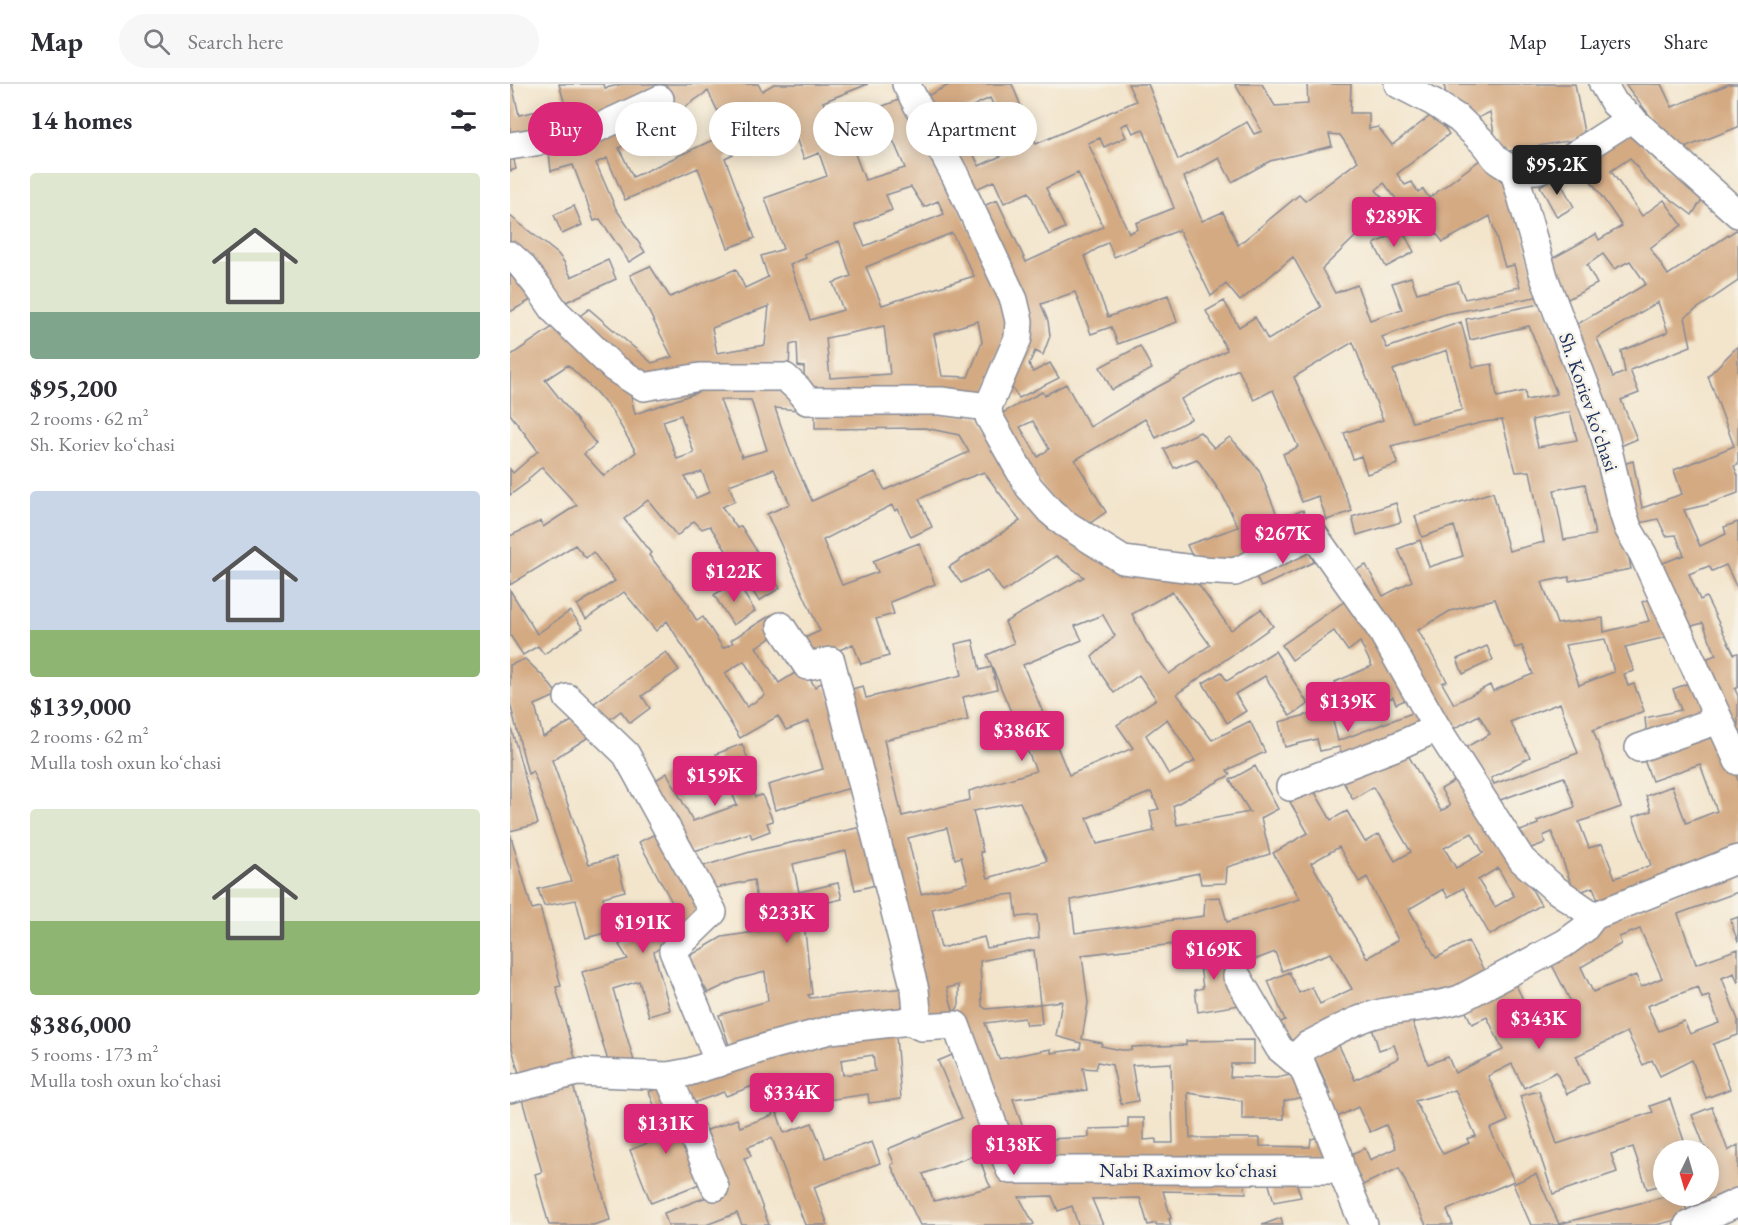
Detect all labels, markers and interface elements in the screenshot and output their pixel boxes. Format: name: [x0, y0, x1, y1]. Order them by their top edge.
search box: [119, 14, 539, 68]
text: Map: [30, 23, 83, 59]
icon: search: [140, 25, 173, 58]
text: Search here: [188, 27, 283, 56]
text: Map: [1509, 28, 1547, 55]
text: Layers: [1580, 28, 1631, 55]
text: Share: [1664, 28, 1708, 55]
chip: Buy: [528, 102, 603, 156]
chip: Rent: [615, 102, 697, 156]
chip: Filters: [709, 102, 801, 156]
chip: New: [813, 102, 894, 156]
chip: Apartment: [906, 102, 1037, 156]
text: 14 homes: [30, 103, 132, 137]
icon: filters: [447, 104, 480, 137]
pin: $95.2K: [1508, 145, 1606, 196]
text: $95.2K: [1526, 151, 1588, 177]
pin: $289K: [1352, 197, 1436, 248]
text: $289K: [1366, 203, 1422, 229]
icon: home: [201, 212, 309, 320]
street label: Sh. Koriev koʻchasi: [1553, 329, 1625, 475]
text: $95,200: [30, 371, 117, 405]
text: 2 rooms · 62 m²: [30, 405, 149, 431]
text: Sh. Koriev koʻchasi: [30, 431, 175, 457]
pin: $267K: [1241, 514, 1325, 565]
text: $267K: [1255, 520, 1311, 546]
icon: home: [201, 530, 309, 638]
pin: $122K: [692, 552, 776, 603]
text: $122K: [706, 558, 762, 584]
pin: $139K: [1306, 682, 1390, 733]
text: $139K: [1320, 688, 1376, 714]
text: $139,000: [30, 689, 131, 723]
pin: $386K: [980, 711, 1064, 762]
text: $386K: [994, 717, 1050, 743]
text: 2 rooms · 62 m²: [30, 723, 149, 749]
text: Mulla tosh oxun koʻchasi: [30, 749, 221, 775]
pin: $159K: [673, 756, 757, 807]
text: $159K: [687, 762, 743, 788]
icon: home: [201, 848, 309, 956]
pin: $233K: [745, 893, 829, 944]
text: $233K: [759, 899, 815, 925]
pin: $191K: [601, 903, 685, 954]
text: $191K: [615, 909, 671, 935]
pin: $169K: [1172, 930, 1256, 981]
text: $169K: [1186, 936, 1242, 962]
pin: $343K: [1497, 999, 1581, 1050]
text: $343K: [1511, 1005, 1567, 1031]
text: $386,000: [30, 1007, 131, 1041]
text: 5 rooms · 173 m²: [30, 1041, 158, 1067]
text: Mulla tosh oxun koʻchasi: [30, 1067, 221, 1093]
pin: $334K: [750, 1073, 834, 1124]
text: $334K: [764, 1079, 820, 1105]
pin: $131K: [624, 1104, 708, 1155]
text: $131K: [638, 1110, 694, 1136]
pin: $138K: [972, 1125, 1056, 1176]
text: $138K: [986, 1131, 1042, 1157]
north arrow: [1653, 1140, 1719, 1206]
map controls: [1653, 1140, 1719, 1206]
street label: Nabi Raximov koʻchasi: [1099, 1157, 1277, 1183]

